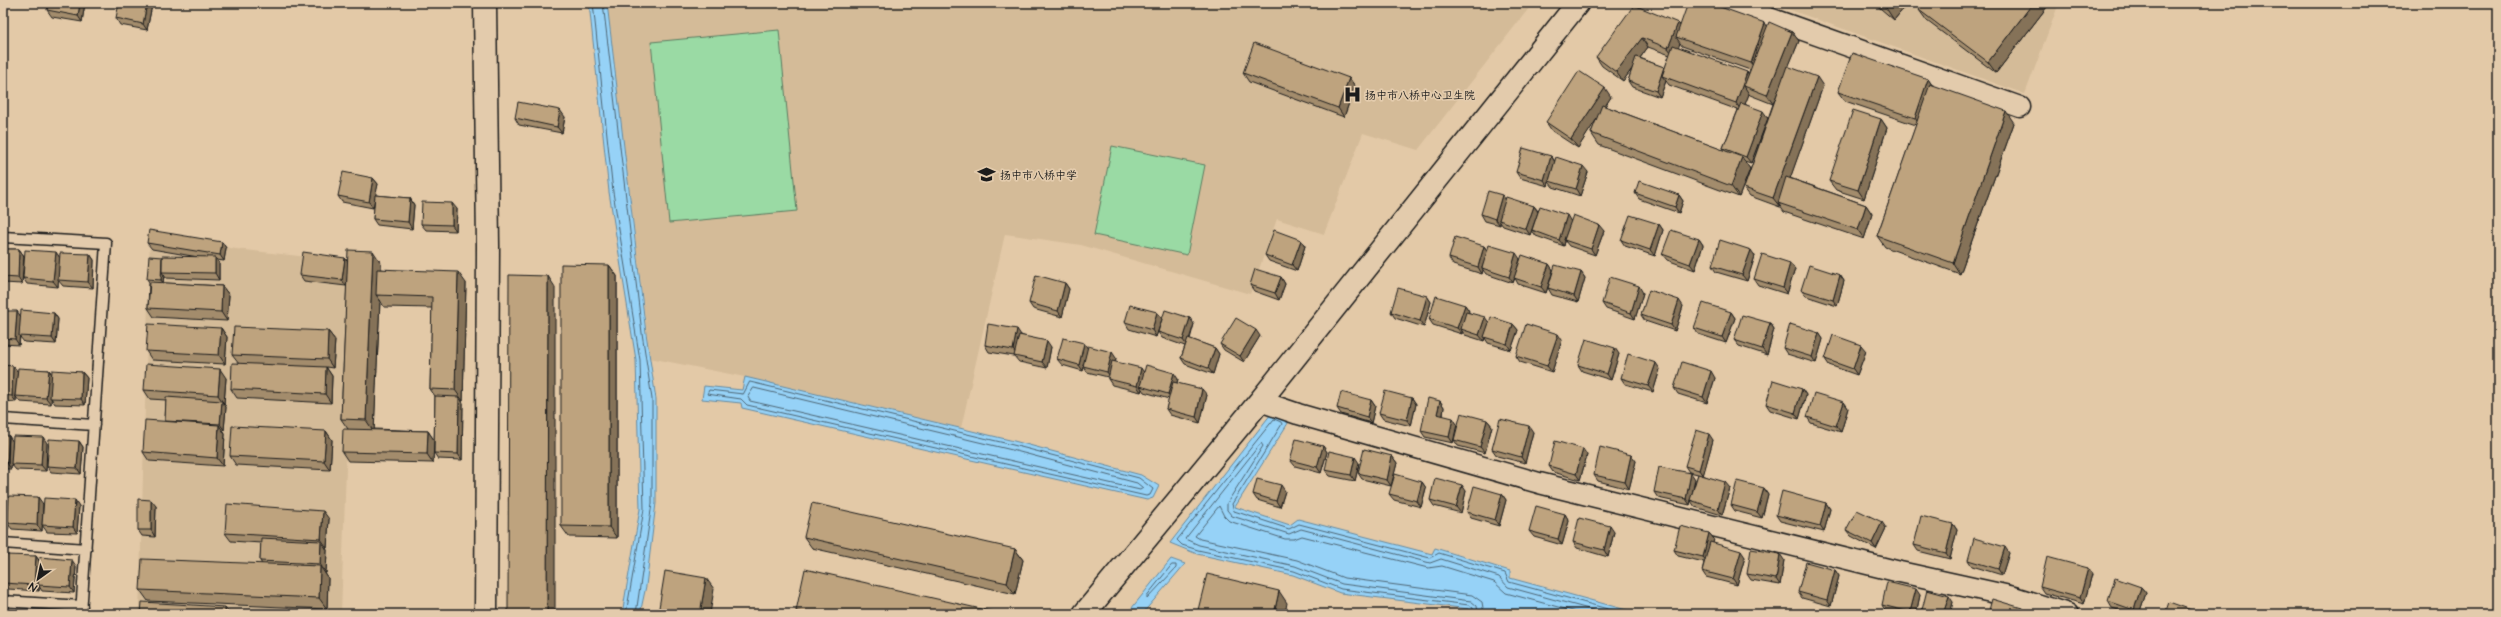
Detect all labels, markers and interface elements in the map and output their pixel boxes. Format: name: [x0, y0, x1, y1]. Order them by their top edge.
hospital icon: 扬中市八桥中心卫生院: [1342, 85, 1362, 105]
place label: 扬中市八桥中心卫生院: [1365, 88, 1475, 103]
school or university icon: 扬中市八桥中学: [977, 165, 997, 185]
place label: 扬中市八桥中学: [1000, 168, 1077, 183]
north arrow: [18, 559, 58, 599]
text: N: [26, 579, 40, 595]

